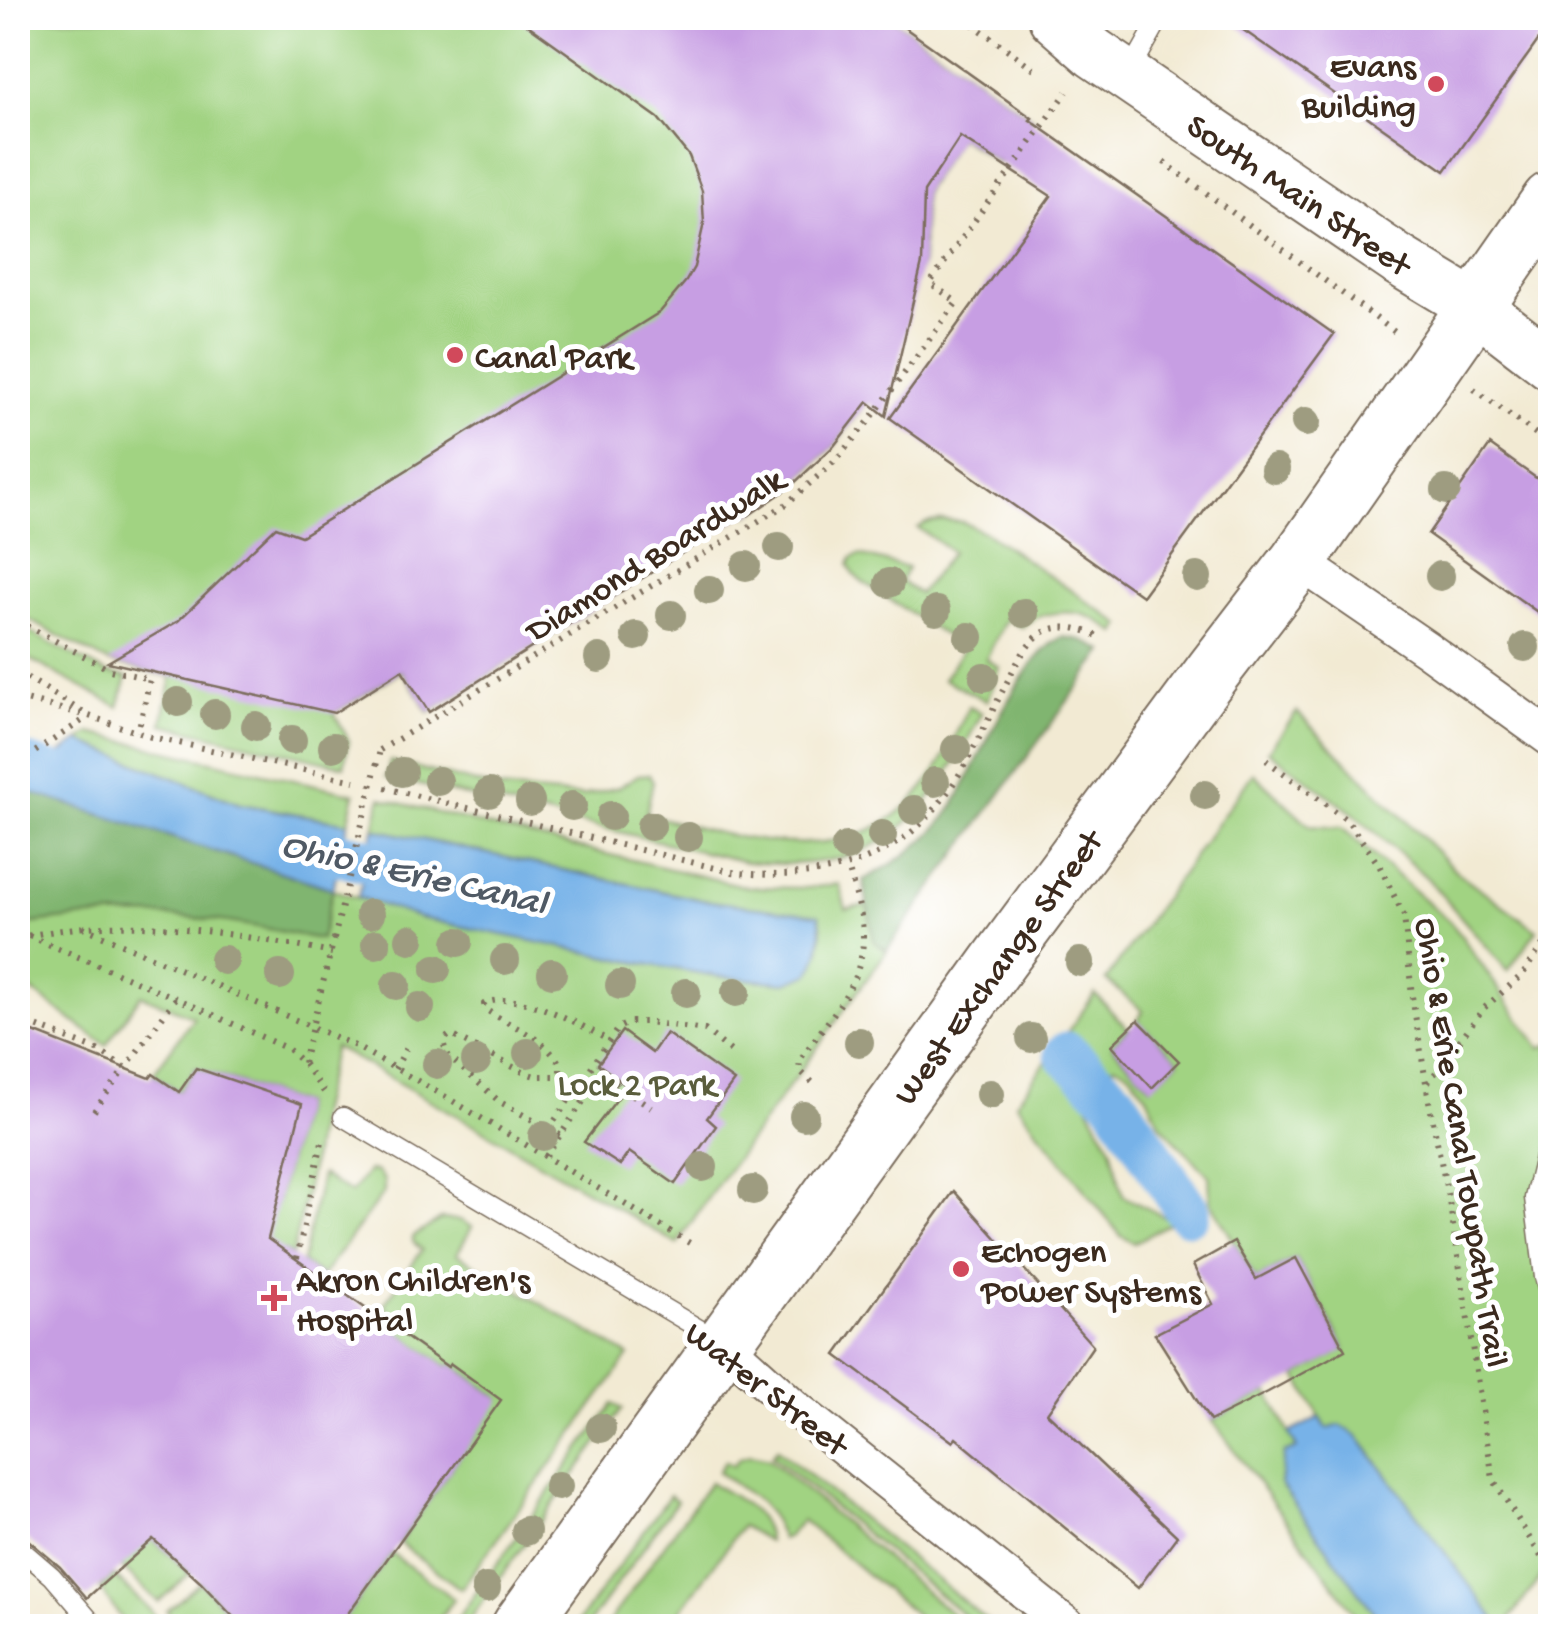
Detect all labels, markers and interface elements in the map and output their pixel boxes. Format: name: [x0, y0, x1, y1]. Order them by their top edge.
place label: Evans Building: [1301, 49, 1417, 130]
marker: Evans Building: [1425, 73, 1447, 95]
street label: South Main Street: [1177, 107, 1419, 289]
place label: Canal Park: [475, 340, 636, 381]
marker: Canal Park: [444, 344, 466, 366]
street label: Diamond Boardwalk: [519, 460, 796, 655]
street label: West Exchange Street: [887, 822, 1116, 1115]
water label: Ohio & Erie Canal: [277, 825, 553, 929]
street label: Ohio & Erie Canal Towpath Trail: [1403, 915, 1514, 1370]
park label: Lock 2 Park: [558, 1067, 720, 1108]
place label: Echogen Power Systems: [980, 1234, 1202, 1315]
marker: Echogen Power Systems: [950, 1258, 972, 1280]
place label: Akron Children's Hospital: [296, 1263, 531, 1344]
marker: Akron Children's Hospital: [261, 1285, 287, 1311]
street label: Water Street: [675, 1315, 856, 1469]

